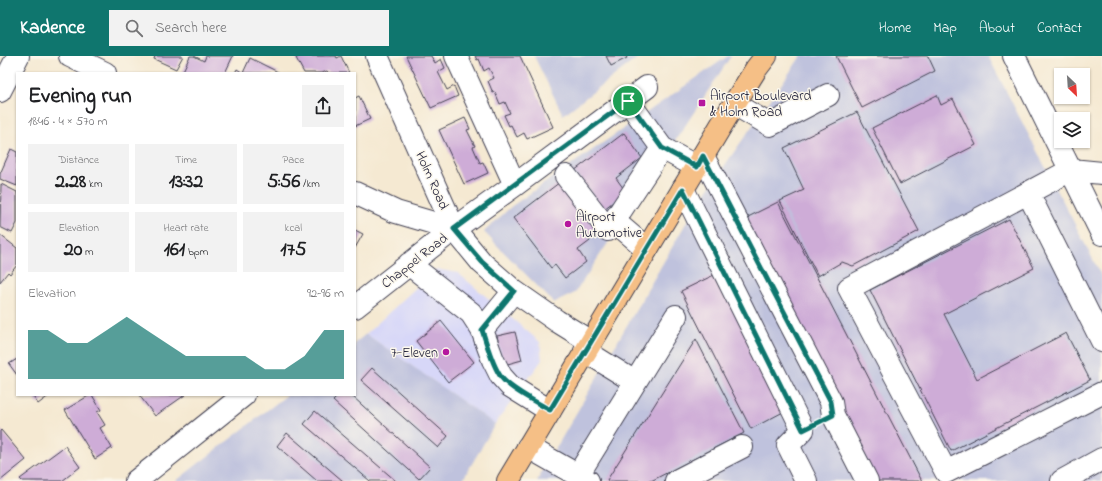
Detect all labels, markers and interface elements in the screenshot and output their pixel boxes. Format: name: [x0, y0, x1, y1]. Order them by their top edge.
search box: [109, 10, 389, 46]
text: Kadence: [20, 15, 85, 42]
icon: search: [123, 17, 145, 39]
text: Search here: [155, 17, 227, 39]
text: Home: [879, 18, 911, 39]
text: Map: [933, 18, 957, 39]
text: About: [979, 18, 1015, 39]
text: Contact: [1037, 18, 1082, 39]
north arrow: [1054, 68, 1090, 104]
map controls: [1054, 68, 1090, 148]
text: Evening run: [28, 81, 132, 113]
pin: [611, 84, 645, 118]
button: share: [302, 85, 344, 127]
place label: Airport Boulevard & Holm Road: [710, 86, 812, 123]
icon: arrive: [617, 90, 639, 112]
marker: Airport Boulevard & Holm Road: [697, 98, 707, 108]
text: 18:46 · 4 × 570 m: [28, 112, 108, 131]
button: layers: [1054, 112, 1090, 148]
street label: Holm Road: [409, 148, 454, 213]
text: Distance: [58, 152, 99, 168]
text: Time: [175, 152, 197, 168]
text: Pace: [283, 152, 304, 168]
text: 2.28: [55, 168, 86, 197]
text: 13:32: [169, 168, 203, 197]
text: 5:56: [267, 168, 300, 197]
text: km: [86, 176, 102, 192]
text: /km: [300, 176, 320, 192]
place label: Airport Automotive: [576, 207, 643, 244]
marker: Airport Automotive: [563, 219, 573, 229]
text: Elevation: [58, 220, 99, 236]
text: Heart rate: [163, 220, 209, 236]
text: kcal: [285, 220, 302, 236]
street label: Chappel Road: [377, 228, 453, 294]
text: 20: [64, 236, 82, 265]
text: 161: [164, 236, 185, 265]
text: 175: [280, 236, 306, 265]
text: m: [82, 244, 94, 260]
text: bpm: [185, 244, 208, 260]
text: Elevation: [28, 284, 76, 303]
text: 92–96 m: [307, 284, 344, 303]
place label: 7-Eleven: [391, 343, 438, 364]
marker: 7-Eleven: [441, 347, 451, 357]

